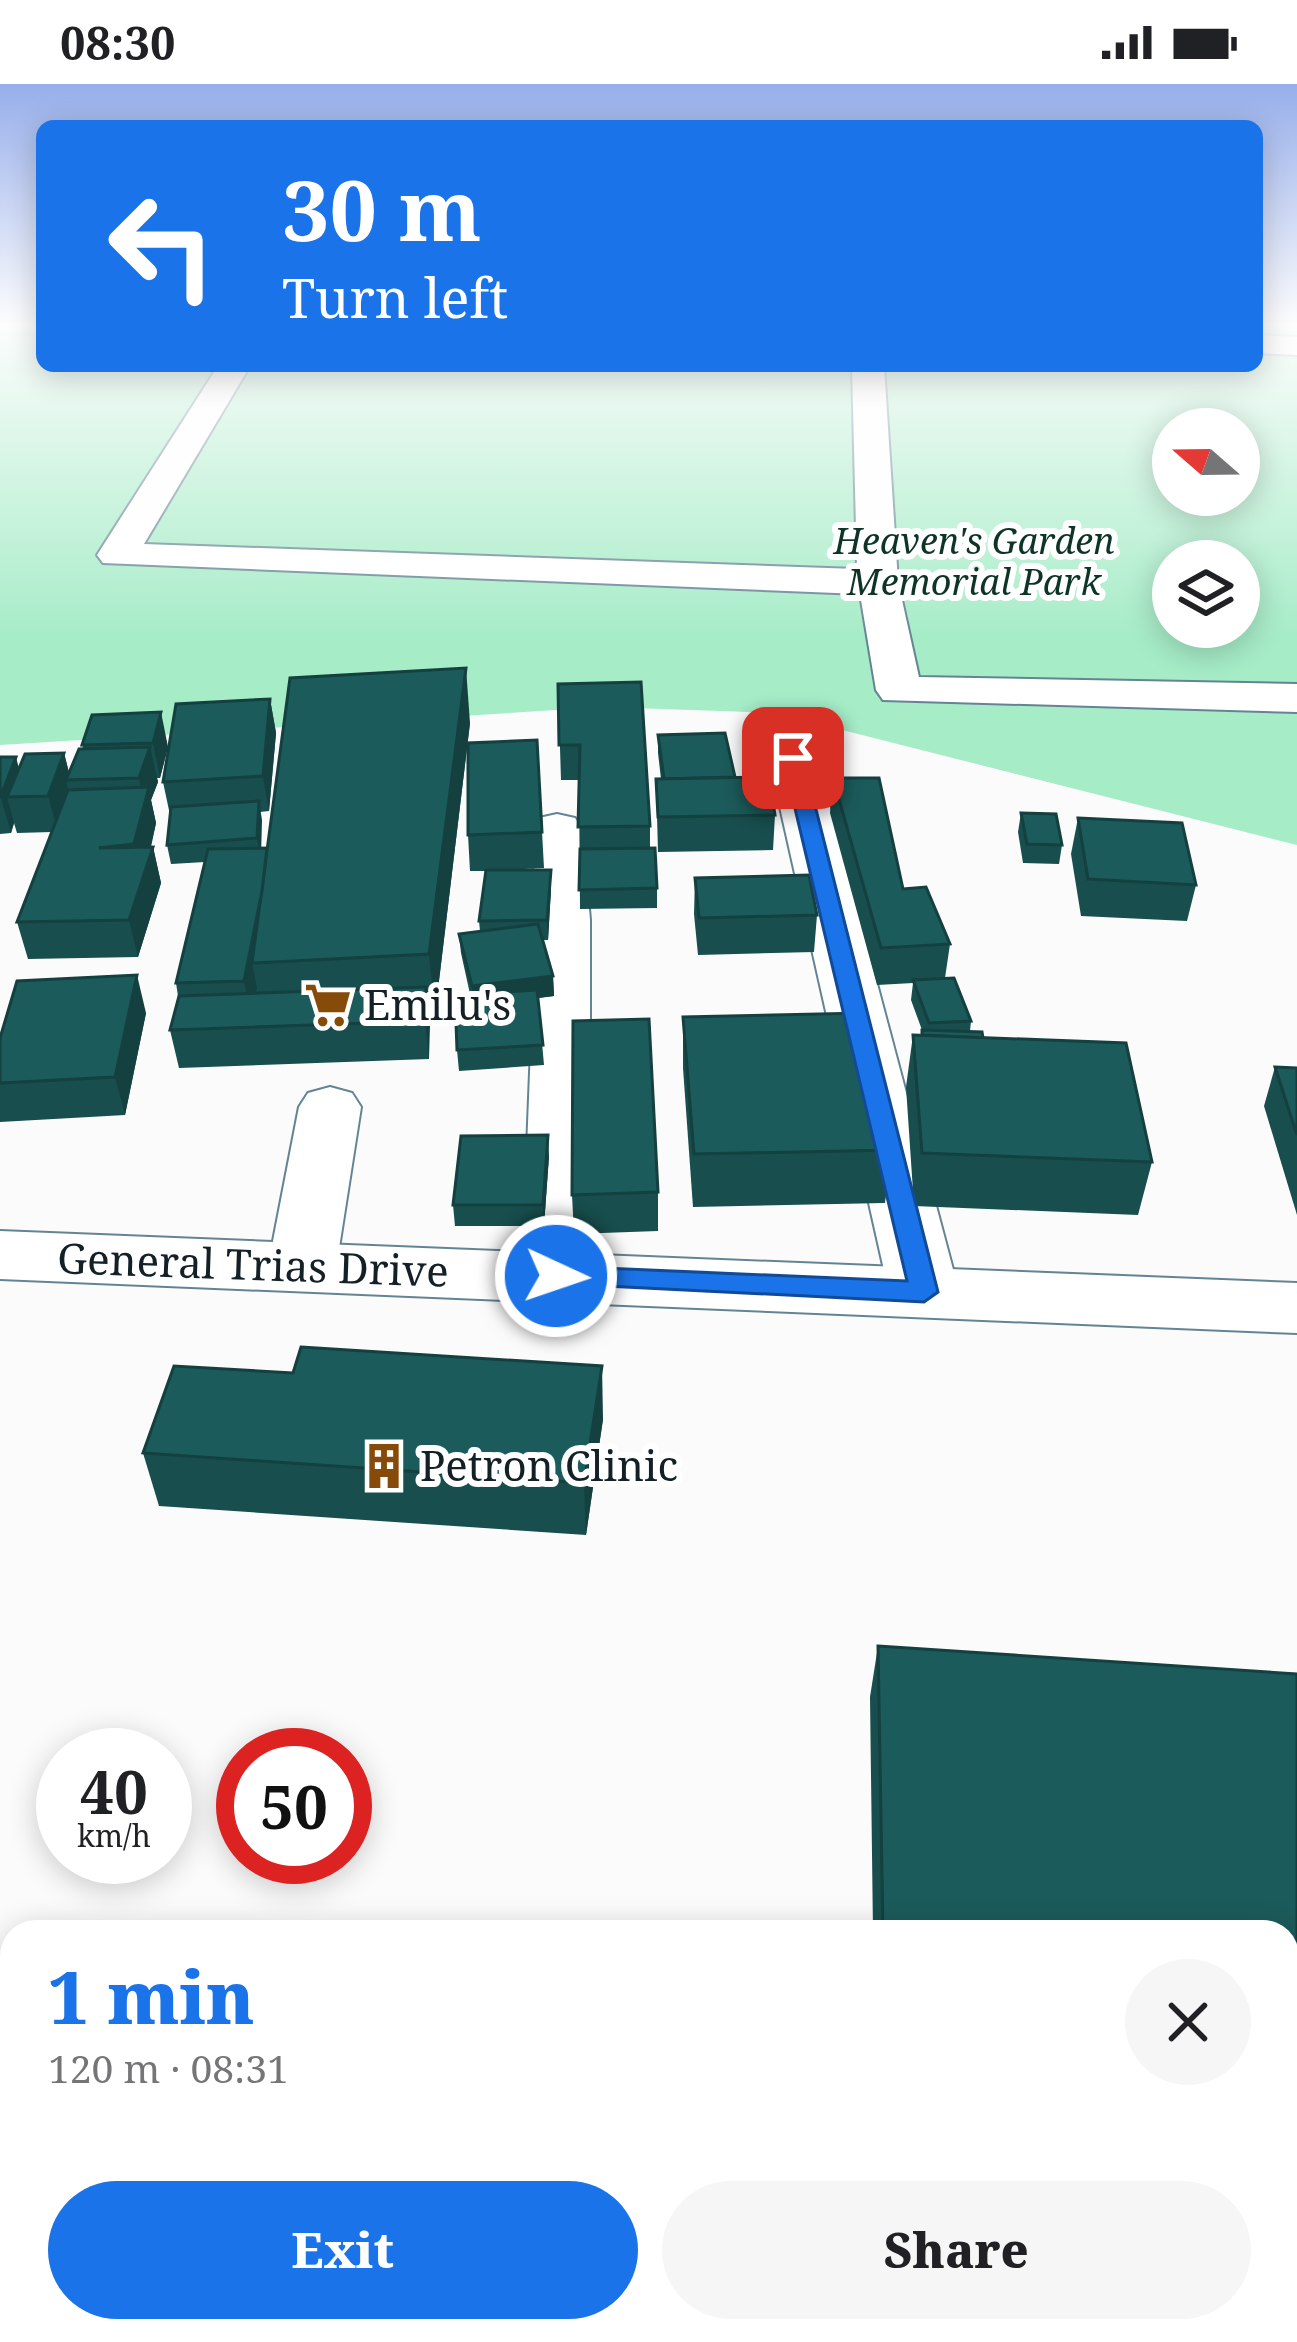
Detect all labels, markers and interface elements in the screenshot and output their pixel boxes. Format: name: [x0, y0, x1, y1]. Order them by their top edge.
text: 08:30: [60, 12, 175, 73]
text: 30 m: [282, 151, 482, 266]
icon: left: [84, 168, 240, 324]
text: Turn left: [282, 260, 508, 334]
north arrow: [1152, 408, 1260, 516]
map controls: [1152, 408, 1260, 648]
park label: Heaven's Garden Memorial Park: [832, 516, 1115, 606]
button: layers: [1152, 540, 1260, 648]
pin: [742, 707, 844, 809]
icon: arrive: [760, 725, 826, 791]
place label: Emilu's: [364, 975, 511, 1032]
supermarket icon: Emilu's: [303, 980, 353, 1030]
position arrow: [493, 1213, 619, 1339]
street label: General Trias Drive: [56, 1228, 450, 1299]
place label: Petron Clinic: [420, 1436, 678, 1493]
building icon: Petron Clinic: [359, 1441, 409, 1491]
speed limit sign: 50: [216, 1728, 372, 1884]
text: 40: [80, 1750, 148, 1832]
text: km/h: [77, 1815, 151, 1856]
text: 1 min: [48, 1947, 255, 2045]
button: close: [1125, 1959, 1251, 2085]
text: 120 m · 08:31: [48, 2041, 289, 2094]
button: Exit: [48, 2181, 638, 2319]
button: Share: [662, 2181, 1251, 2319]

